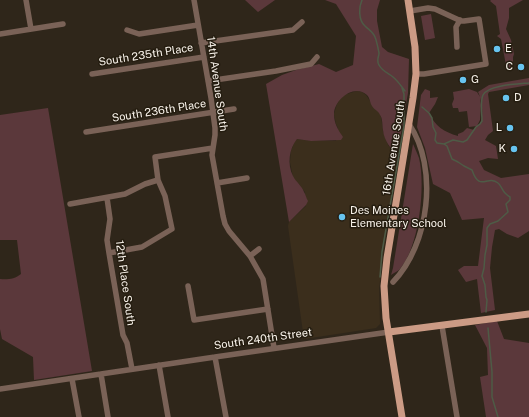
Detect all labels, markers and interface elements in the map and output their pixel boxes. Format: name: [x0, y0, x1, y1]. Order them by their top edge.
street label: 14th Avenue South: [204, 36, 230, 132]
street label: South 235th Place: [98, 41, 194, 69]
place label: E: [505, 42, 512, 56]
marker: E: [492, 44, 502, 54]
place label: C: [505, 60, 513, 74]
marker: C: [516, 62, 526, 72]
place label: G: [471, 73, 479, 87]
marker: G: [458, 75, 468, 85]
place label: D: [514, 91, 522, 105]
marker: D: [501, 93, 511, 103]
street label: South 236th Place: [111, 97, 207, 125]
street label: 16th Avenue South: [380, 100, 408, 196]
place label: L: [496, 121, 502, 135]
marker: L: [505, 123, 515, 133]
place label: K: [498, 142, 506, 156]
marker: K: [509, 144, 519, 154]
place label: Des Moines Elementary School: [350, 204, 447, 230]
marker: Des Moines Elementary School: [337, 212, 347, 222]
street label: 12th Place South: [112, 239, 138, 327]
street label: South 240th Street: [213, 326, 313, 352]

